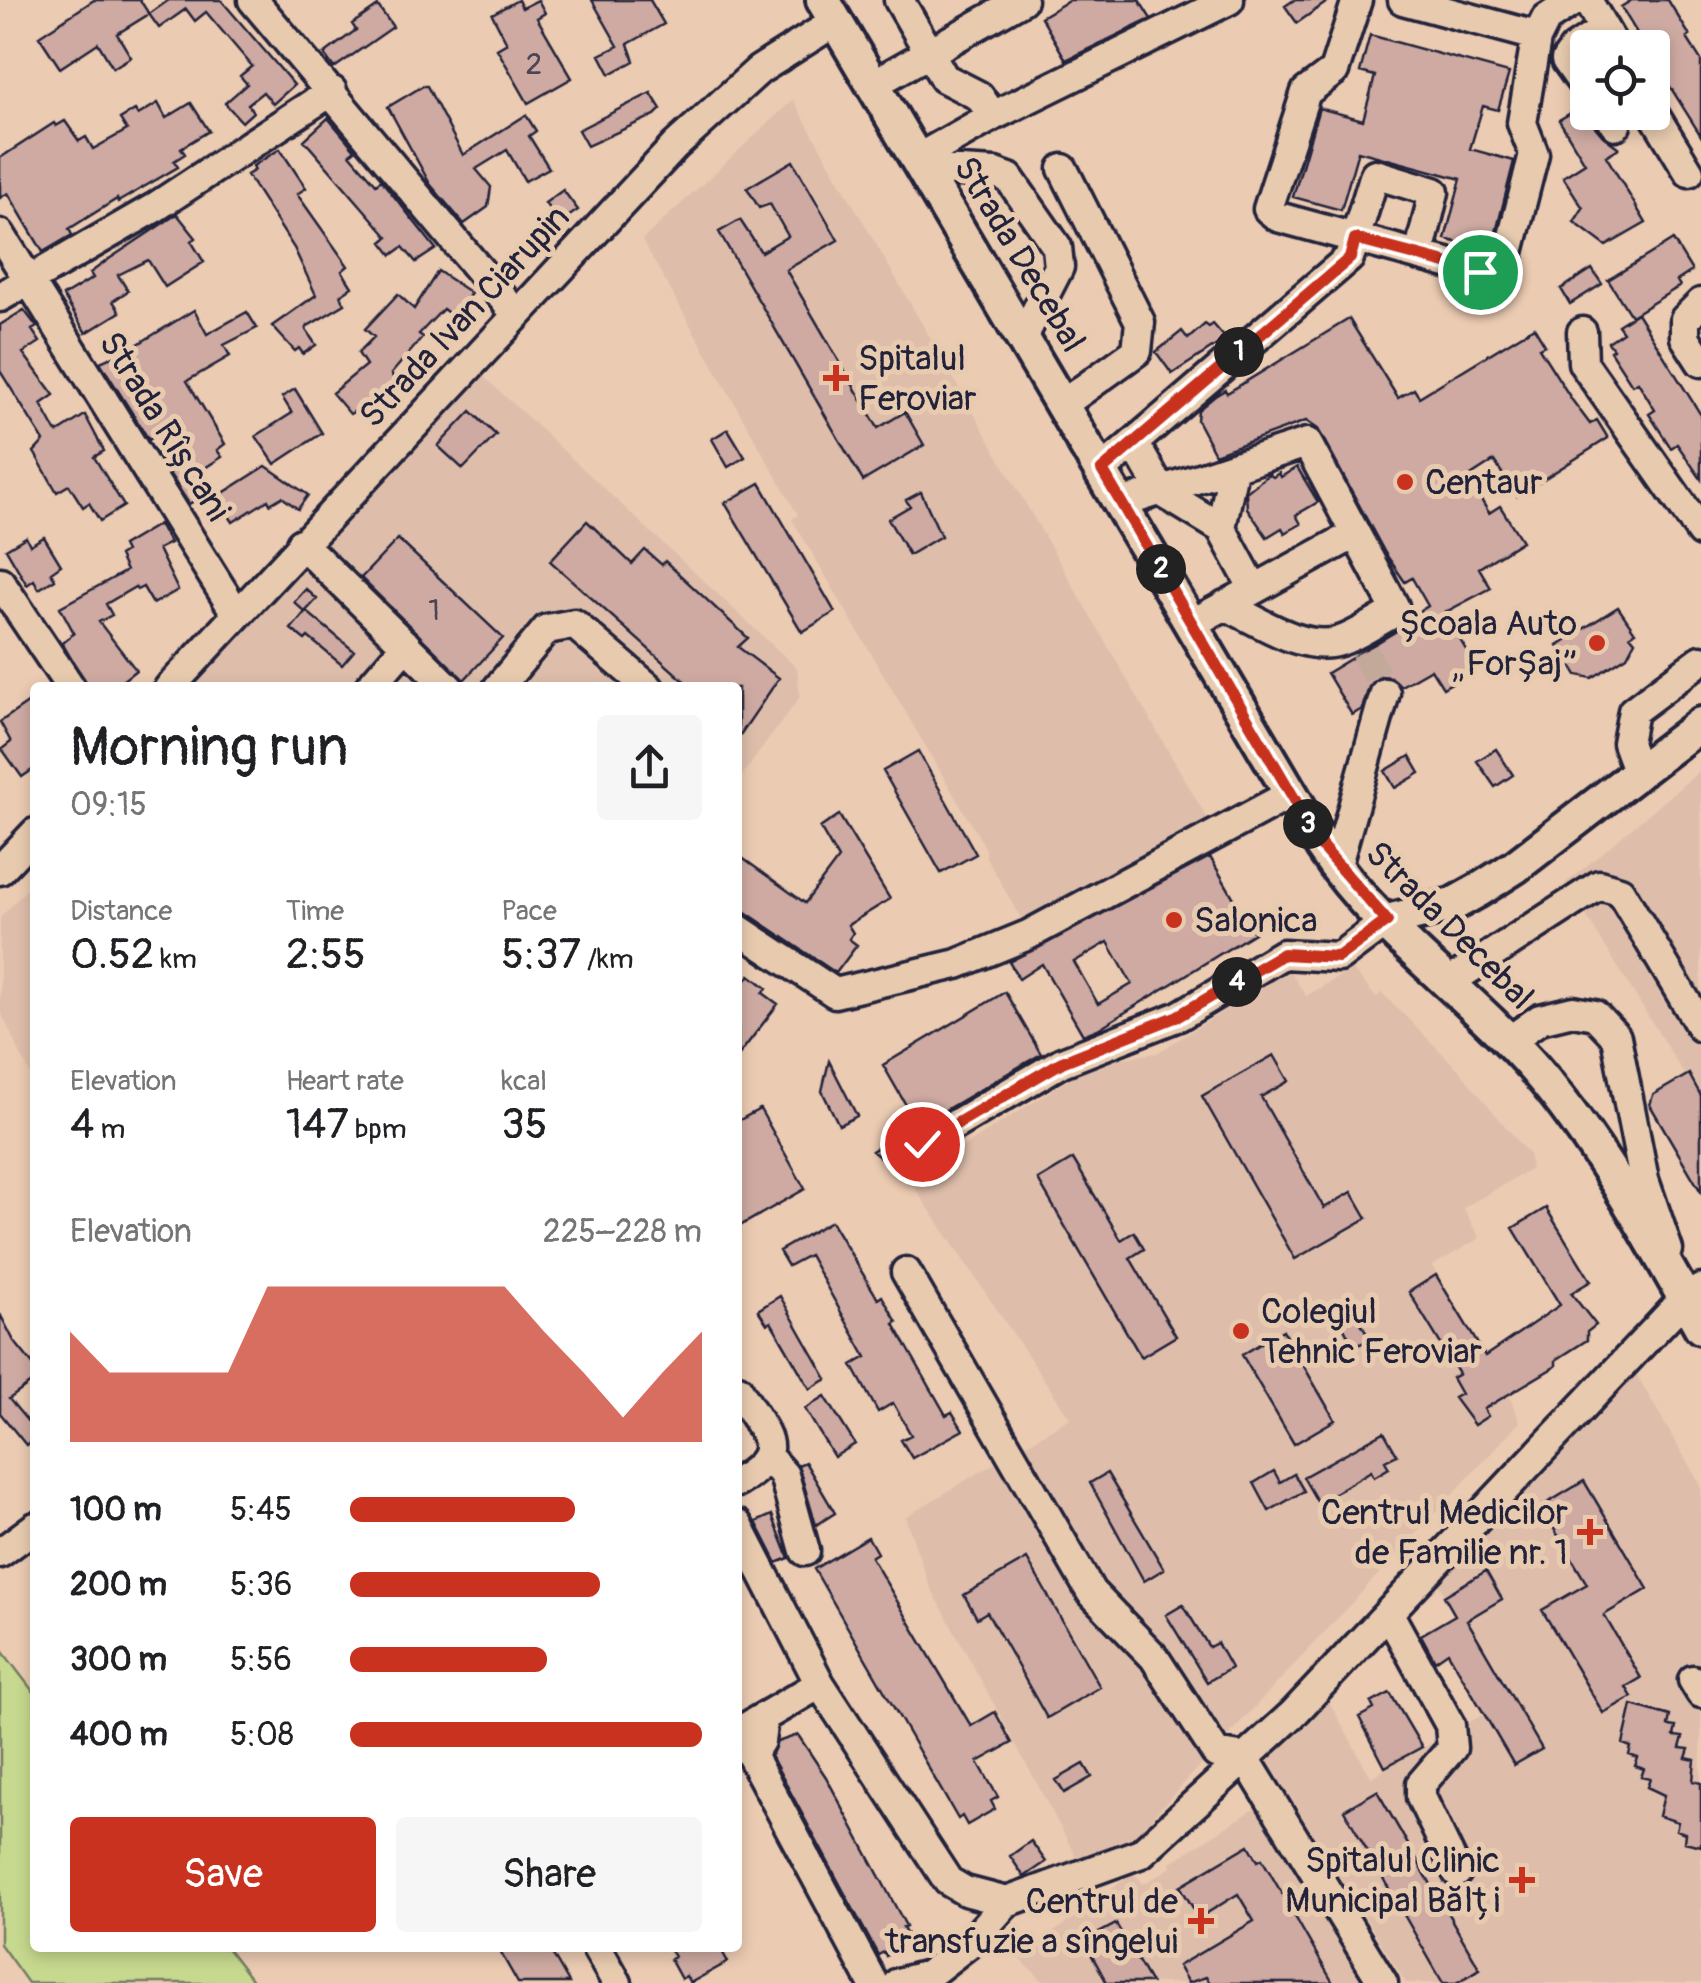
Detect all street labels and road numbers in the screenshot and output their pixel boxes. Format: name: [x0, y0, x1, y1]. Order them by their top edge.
street label: Strada Decebal: [944, 149, 1095, 360]
street label: Strada Ivan Ciarupin: [350, 196, 579, 437]
street label: Strada Rîșcani: [89, 324, 240, 529]
street label: Strada Decebal: [1356, 832, 1543, 1019]

